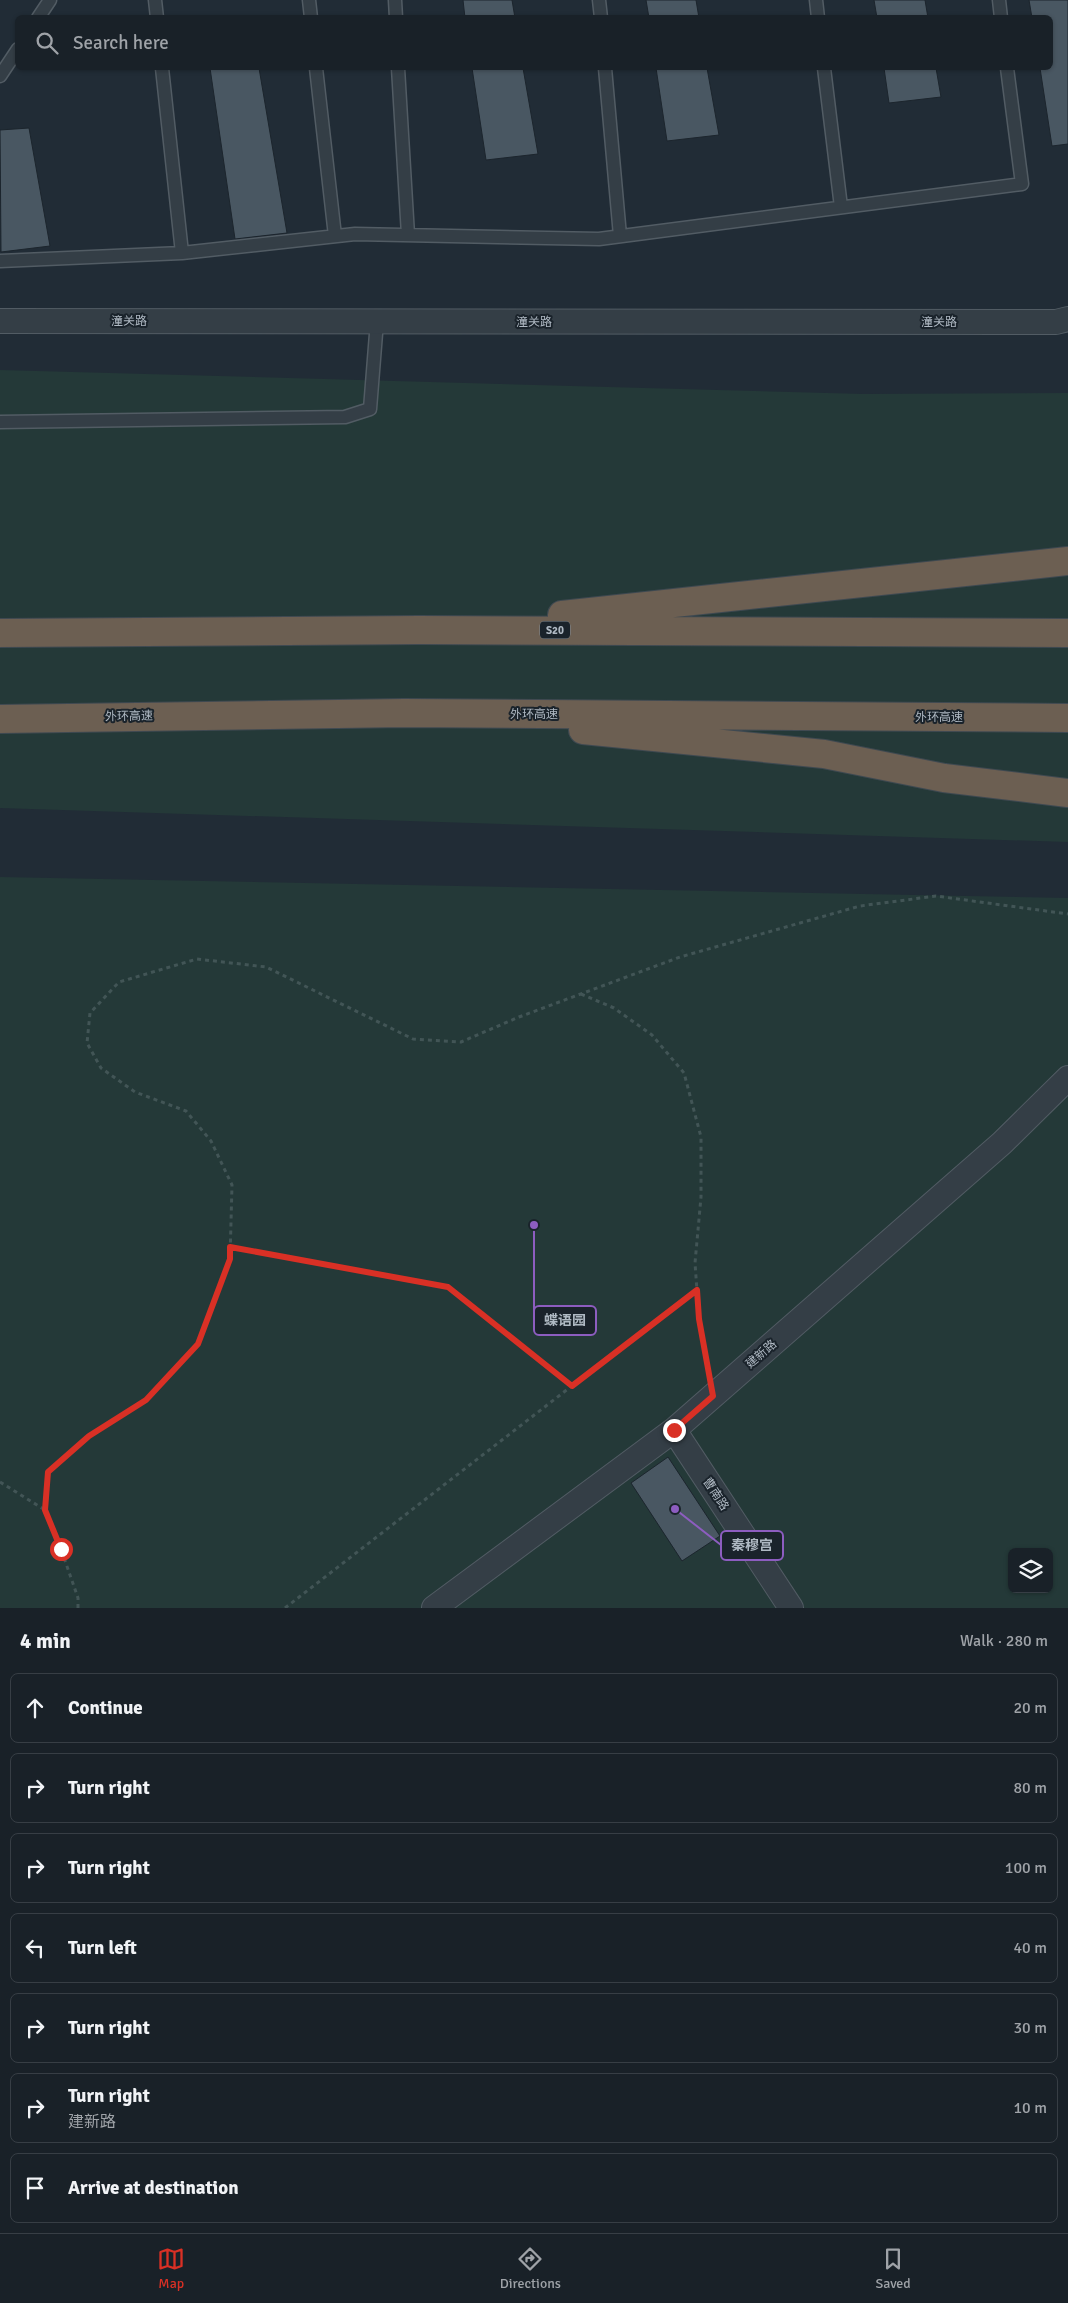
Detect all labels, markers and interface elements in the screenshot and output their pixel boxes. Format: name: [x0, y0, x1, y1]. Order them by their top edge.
search box: [15, 15, 1053, 70]
icon: search: [33, 29, 61, 57]
text: Search here: [73, 31, 169, 55]
street label: 潼关路: [111, 314, 147, 329]
street label: 潼关路: [516, 315, 552, 330]
street label: 潼关路: [921, 315, 957, 330]
road number: S20: [540, 622, 570, 638]
street label: 外环高速: [510, 707, 558, 722]
street label: 外环高速: [105, 709, 153, 724]
street label: 外环高速: [915, 710, 963, 725]
callout: 蝶语园: [534, 1306, 596, 1335]
text: 蝶语园: [544, 1312, 586, 1329]
street label: 建新路: [743, 1337, 780, 1372]
route end: [663, 1419, 686, 1442]
street label: 曹南路: [699, 1475, 732, 1513]
callout: 秦穆宫: [721, 1531, 783, 1560]
text: 秦穆宫: [731, 1537, 773, 1554]
route start: [50, 1538, 73, 1561]
map controls: [1008, 1548, 1053, 1593]
button: layers: [1008, 1548, 1053, 1593]
text: 4 min: [20, 1628, 71, 1654]
text: Walk · 280 m: [960, 1631, 1048, 1651]
icon: ahead: [21, 1694, 49, 1722]
text: Continue: [68, 1696, 143, 1720]
text: 20 m: [1013, 1698, 1047, 1718]
icon: right: [21, 1774, 49, 1802]
text: Turn right: [68, 1776, 150, 1800]
text: 80 m: [1013, 1778, 1047, 1798]
icon: right: [21, 1854, 49, 1882]
text: Turn right: [68, 1856, 150, 1880]
text: 100 m: [1005, 1858, 1047, 1878]
icon: left: [21, 1934, 49, 1962]
text: Turn left: [68, 1936, 137, 1960]
text: 40 m: [1013, 1938, 1047, 1958]
icon: right: [21, 2014, 49, 2042]
text: Turn right: [68, 2016, 150, 2040]
text: 30 m: [1013, 2018, 1047, 2038]
text: Turn right: [68, 2084, 150, 2108]
icon: right: [21, 2094, 49, 2122]
text: 10 m: [1013, 2098, 1047, 2118]
text: 建新路: [68, 2112, 116, 2132]
icon: arrive: [21, 2174, 49, 2202]
text: Arrive at destination: [68, 2176, 239, 2200]
tab: Map: [157, 2245, 185, 2292]
tab: Directions: [500, 2245, 561, 2292]
tab: Saved: [875, 2245, 911, 2292]

